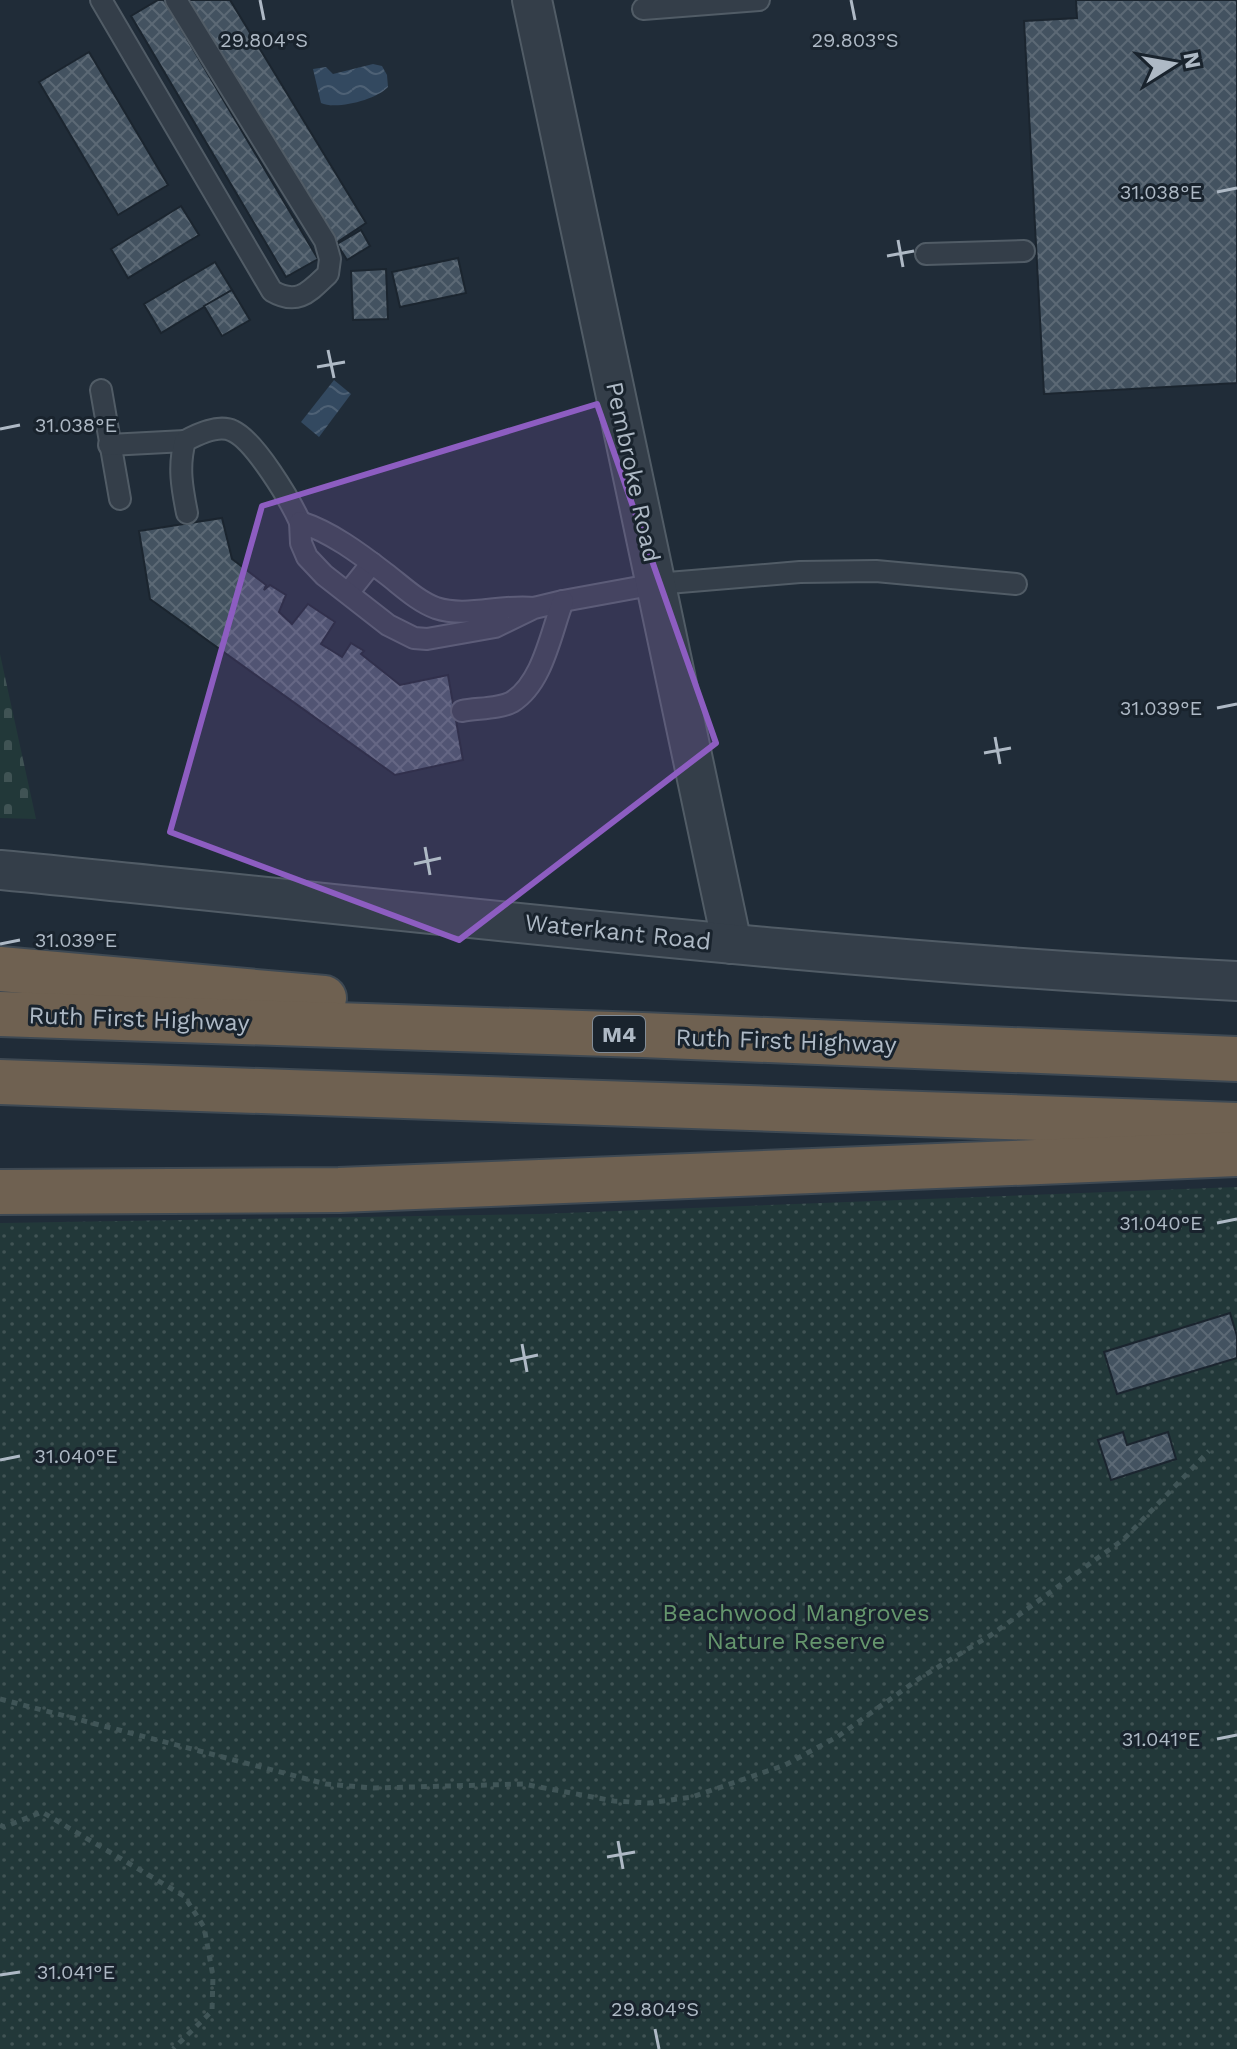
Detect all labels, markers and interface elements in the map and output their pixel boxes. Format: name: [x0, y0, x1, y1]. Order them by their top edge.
north arrow: [1133, 24, 1213, 104]
text: 29.804°S: [220, 28, 308, 52]
text: 29.803°S: [811, 28, 899, 52]
text: N: [1178, 50, 1206, 71]
text: 31.038°E: [1120, 180, 1202, 204]
street label: Pembroke Road: [600, 379, 666, 565]
text: 31.038°E: [35, 413, 117, 437]
text: 31.039°E: [1120, 696, 1202, 720]
street label: Waterkant Road: [523, 908, 713, 956]
text: 31.039°E: [35, 928, 117, 952]
street label: Ruth First Highway: [28, 1001, 251, 1037]
road number: M4: [593, 1016, 645, 1052]
street label: Ruth First Highway: [675, 1023, 898, 1059]
text: 31.040°E: [1119, 1211, 1203, 1235]
text: 31.040°E: [34, 1444, 118, 1468]
park label: Beachwood Mangroves Nature Reserve: [662, 1599, 930, 1655]
text: 31.041°E: [1122, 1727, 1200, 1751]
text: 31.041°E: [37, 1960, 115, 1984]
text: 29.804°S: [611, 1997, 699, 2021]

